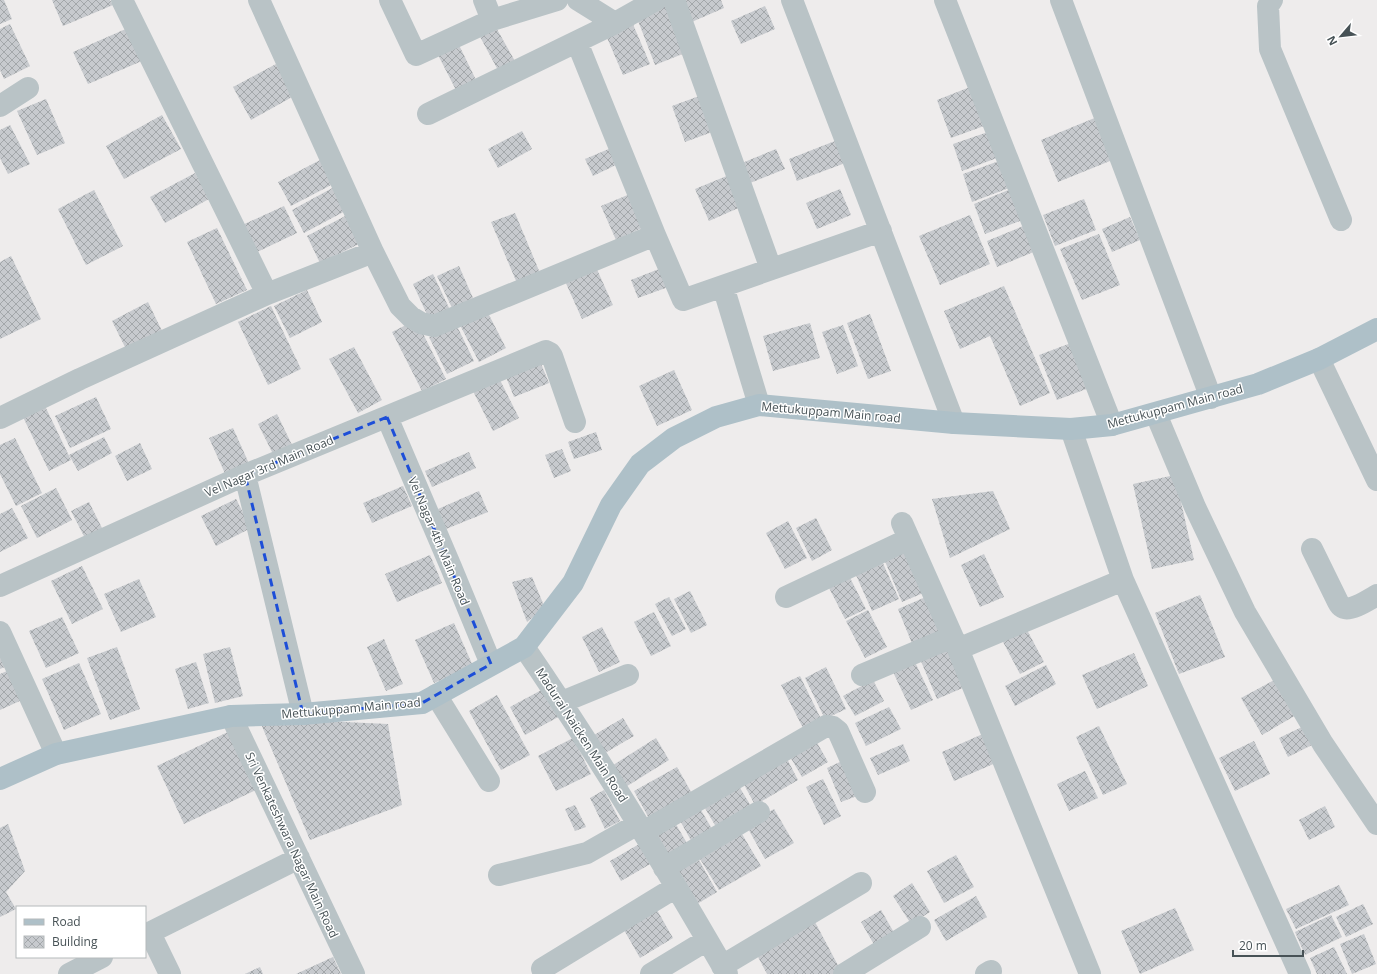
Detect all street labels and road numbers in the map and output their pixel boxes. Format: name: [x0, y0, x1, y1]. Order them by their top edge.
street label: Mettukuppam Main road: [1105, 380, 1245, 432]
street label: Mettukuppam Main road: [761, 397, 901, 427]
street label: Vel Nagar 3rd Main Road: [202, 431, 336, 501]
street label: Vel Nagar 4th Main Road: [404, 474, 474, 608]
street label: Madurai Naicken Main Road: [532, 664, 632, 806]
street label: Mettukuppam Main road: [281, 693, 421, 723]
street label: Sri Venkateshwara Nagar Main Road: [241, 749, 343, 941]

